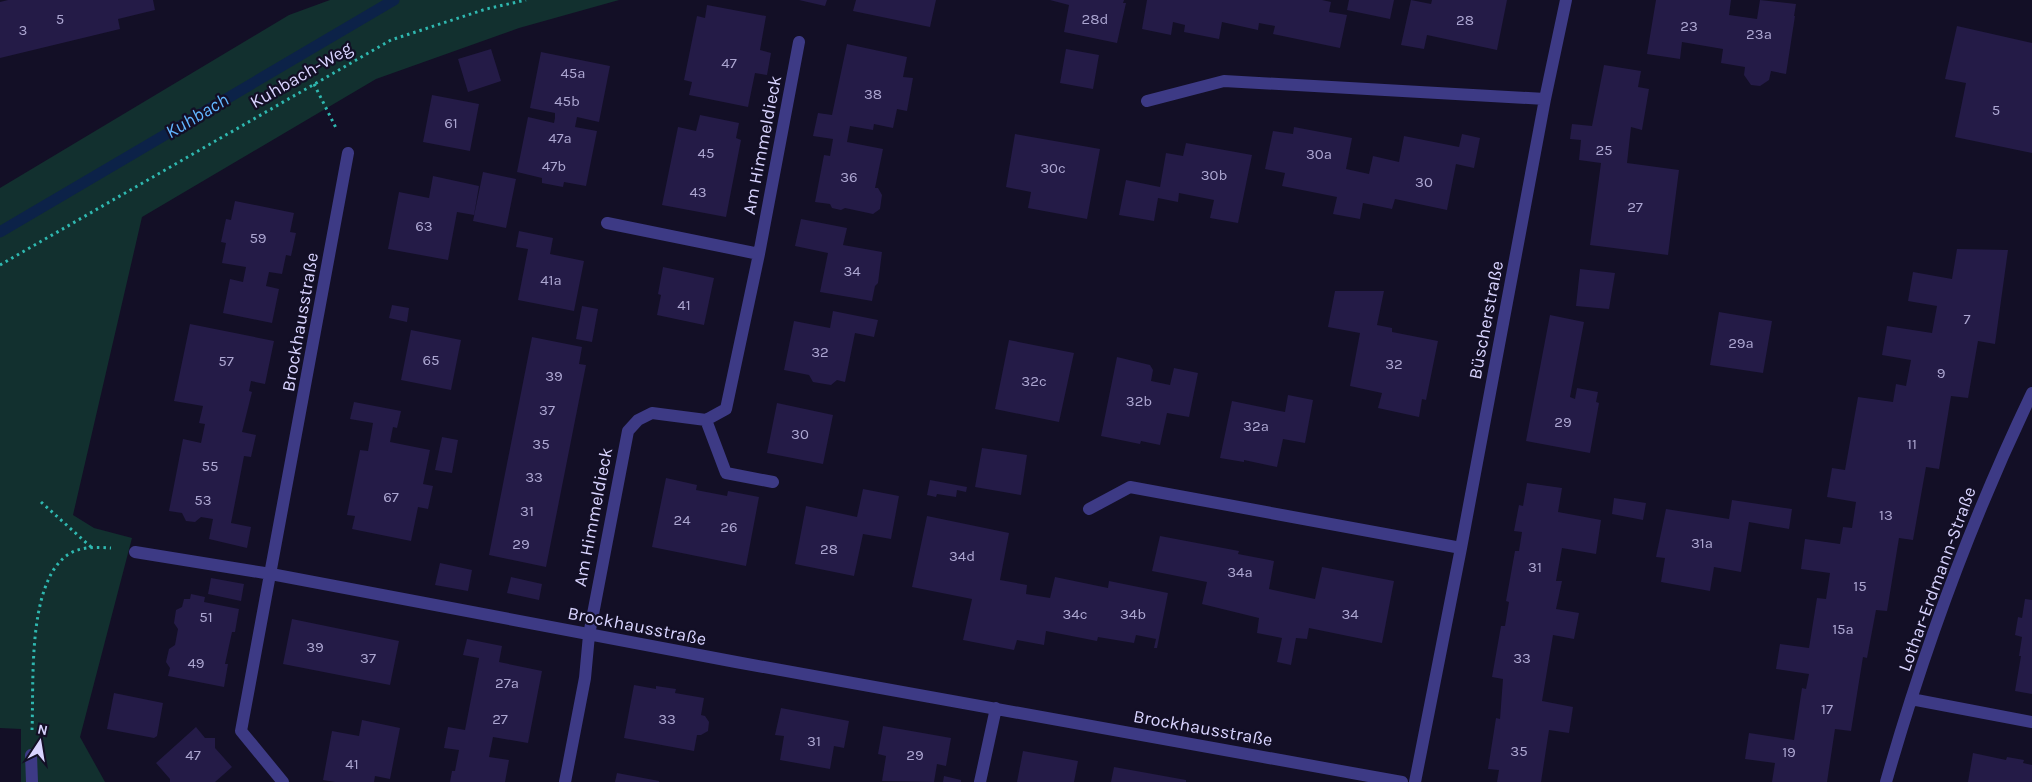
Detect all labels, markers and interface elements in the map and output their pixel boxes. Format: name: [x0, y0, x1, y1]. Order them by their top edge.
house number: 5: [56, 10, 64, 28]
house number: 28d: [1082, 10, 1108, 28]
house number: 28: [1456, 11, 1474, 29]
house number: 23: [1680, 17, 1698, 35]
house number: 3: [19, 21, 27, 39]
house number: 23a: [1746, 25, 1772, 43]
street label: Kuhbach-Weg: [246, 37, 356, 113]
house number: 47: [721, 54, 737, 72]
house number: 45a: [560, 64, 586, 82]
street label: Am Himmeldieck: [738, 73, 786, 217]
house number: 38: [864, 85, 882, 103]
water label: Kuhbach: [161, 89, 233, 143]
house number: 45b: [554, 92, 580, 110]
house number: 5: [1992, 101, 2000, 119]
house number: 61: [444, 114, 458, 132]
house number: 47a: [548, 129, 572, 147]
house number: 25: [1595, 141, 1613, 159]
house number: 45: [698, 144, 714, 162]
house number: 30a: [1306, 145, 1332, 163]
house number: 47b: [542, 157, 566, 175]
house number: 30c: [1040, 159, 1066, 177]
house number: 30b: [1201, 166, 1227, 184]
house number: 36: [840, 168, 858, 186]
house number: 30: [1415, 173, 1433, 191]
house number: 43: [689, 183, 707, 201]
house number: 27: [1627, 198, 1643, 216]
house number: 63: [415, 217, 433, 235]
house number: 59: [249, 229, 267, 247]
street label: Brockhausstraße: [277, 251, 323, 393]
street label: Büscherstraße: [1464, 259, 1508, 381]
house number: 34: [843, 262, 861, 280]
house number: 41a: [540, 271, 562, 289]
house number: 41: [677, 296, 691, 314]
house number: 7: [1963, 310, 1971, 328]
house number: 29a: [1728, 334, 1754, 352]
house number: 32: [811, 343, 829, 361]
house number: 65: [422, 351, 440, 369]
house number: 57: [218, 352, 234, 370]
house number: 32: [1385, 355, 1403, 373]
house number: 9: [1937, 364, 1945, 382]
house number: 39: [545, 367, 563, 385]
house number: 32c: [1021, 372, 1047, 390]
house number: 32b: [1126, 392, 1152, 410]
house number: 37: [539, 401, 555, 419]
house number: 29: [1554, 413, 1572, 431]
house number: 32a: [1243, 417, 1269, 435]
house number: 30: [791, 425, 809, 443]
house number: 35: [532, 435, 550, 453]
house number: 11: [1907, 435, 1917, 453]
street label: Am Himmeldieck: [569, 445, 617, 589]
house number: 55: [202, 457, 218, 475]
house number: 33: [525, 468, 543, 486]
street label: Lothar-Erdmann-Straße: [1893, 484, 1981, 674]
house number: 67: [383, 488, 399, 506]
house number: 53: [194, 491, 212, 509]
house number: 31: [520, 502, 534, 520]
house number: 13: [1879, 506, 1893, 524]
house number: 24: [673, 511, 691, 529]
house number: 26: [720, 518, 738, 536]
house number: 31a: [1691, 534, 1713, 552]
house number: 29: [512, 535, 530, 553]
house number: 28: [820, 540, 838, 558]
house number: 34d: [949, 547, 975, 565]
house number: 31: [1528, 558, 1542, 576]
house number: 34a: [1227, 563, 1253, 581]
house number: 15: [1853, 577, 1867, 595]
street label: Brockhausstraße: [566, 602, 708, 650]
house number: 34c: [1063, 605, 1087, 623]
house number: 34b: [1120, 605, 1146, 623]
house number: 34: [1341, 605, 1359, 623]
house number: 51: [199, 608, 213, 626]
house number: 15a: [1832, 620, 1854, 638]
house number: 39: [306, 638, 324, 656]
house number: 37: [360, 649, 376, 667]
house number: 33: [1513, 649, 1531, 667]
house number: 49: [187, 654, 205, 672]
house number: 27a: [495, 674, 519, 692]
house number: 17: [1821, 700, 1833, 718]
street label: Brockhausstraße: [1132, 705, 1274, 751]
house number: 27: [492, 710, 508, 728]
house number: 33: [658, 710, 676, 728]
north arrow: [15, 717, 65, 767]
text: N: [36, 720, 49, 739]
house number: 31: [807, 732, 821, 750]
house number: 35: [1510, 742, 1528, 760]
house number: 19: [1782, 743, 1796, 761]
house number: 47: [185, 746, 201, 764]
house number: 29: [906, 746, 924, 764]
house number: 41: [345, 755, 359, 773]

